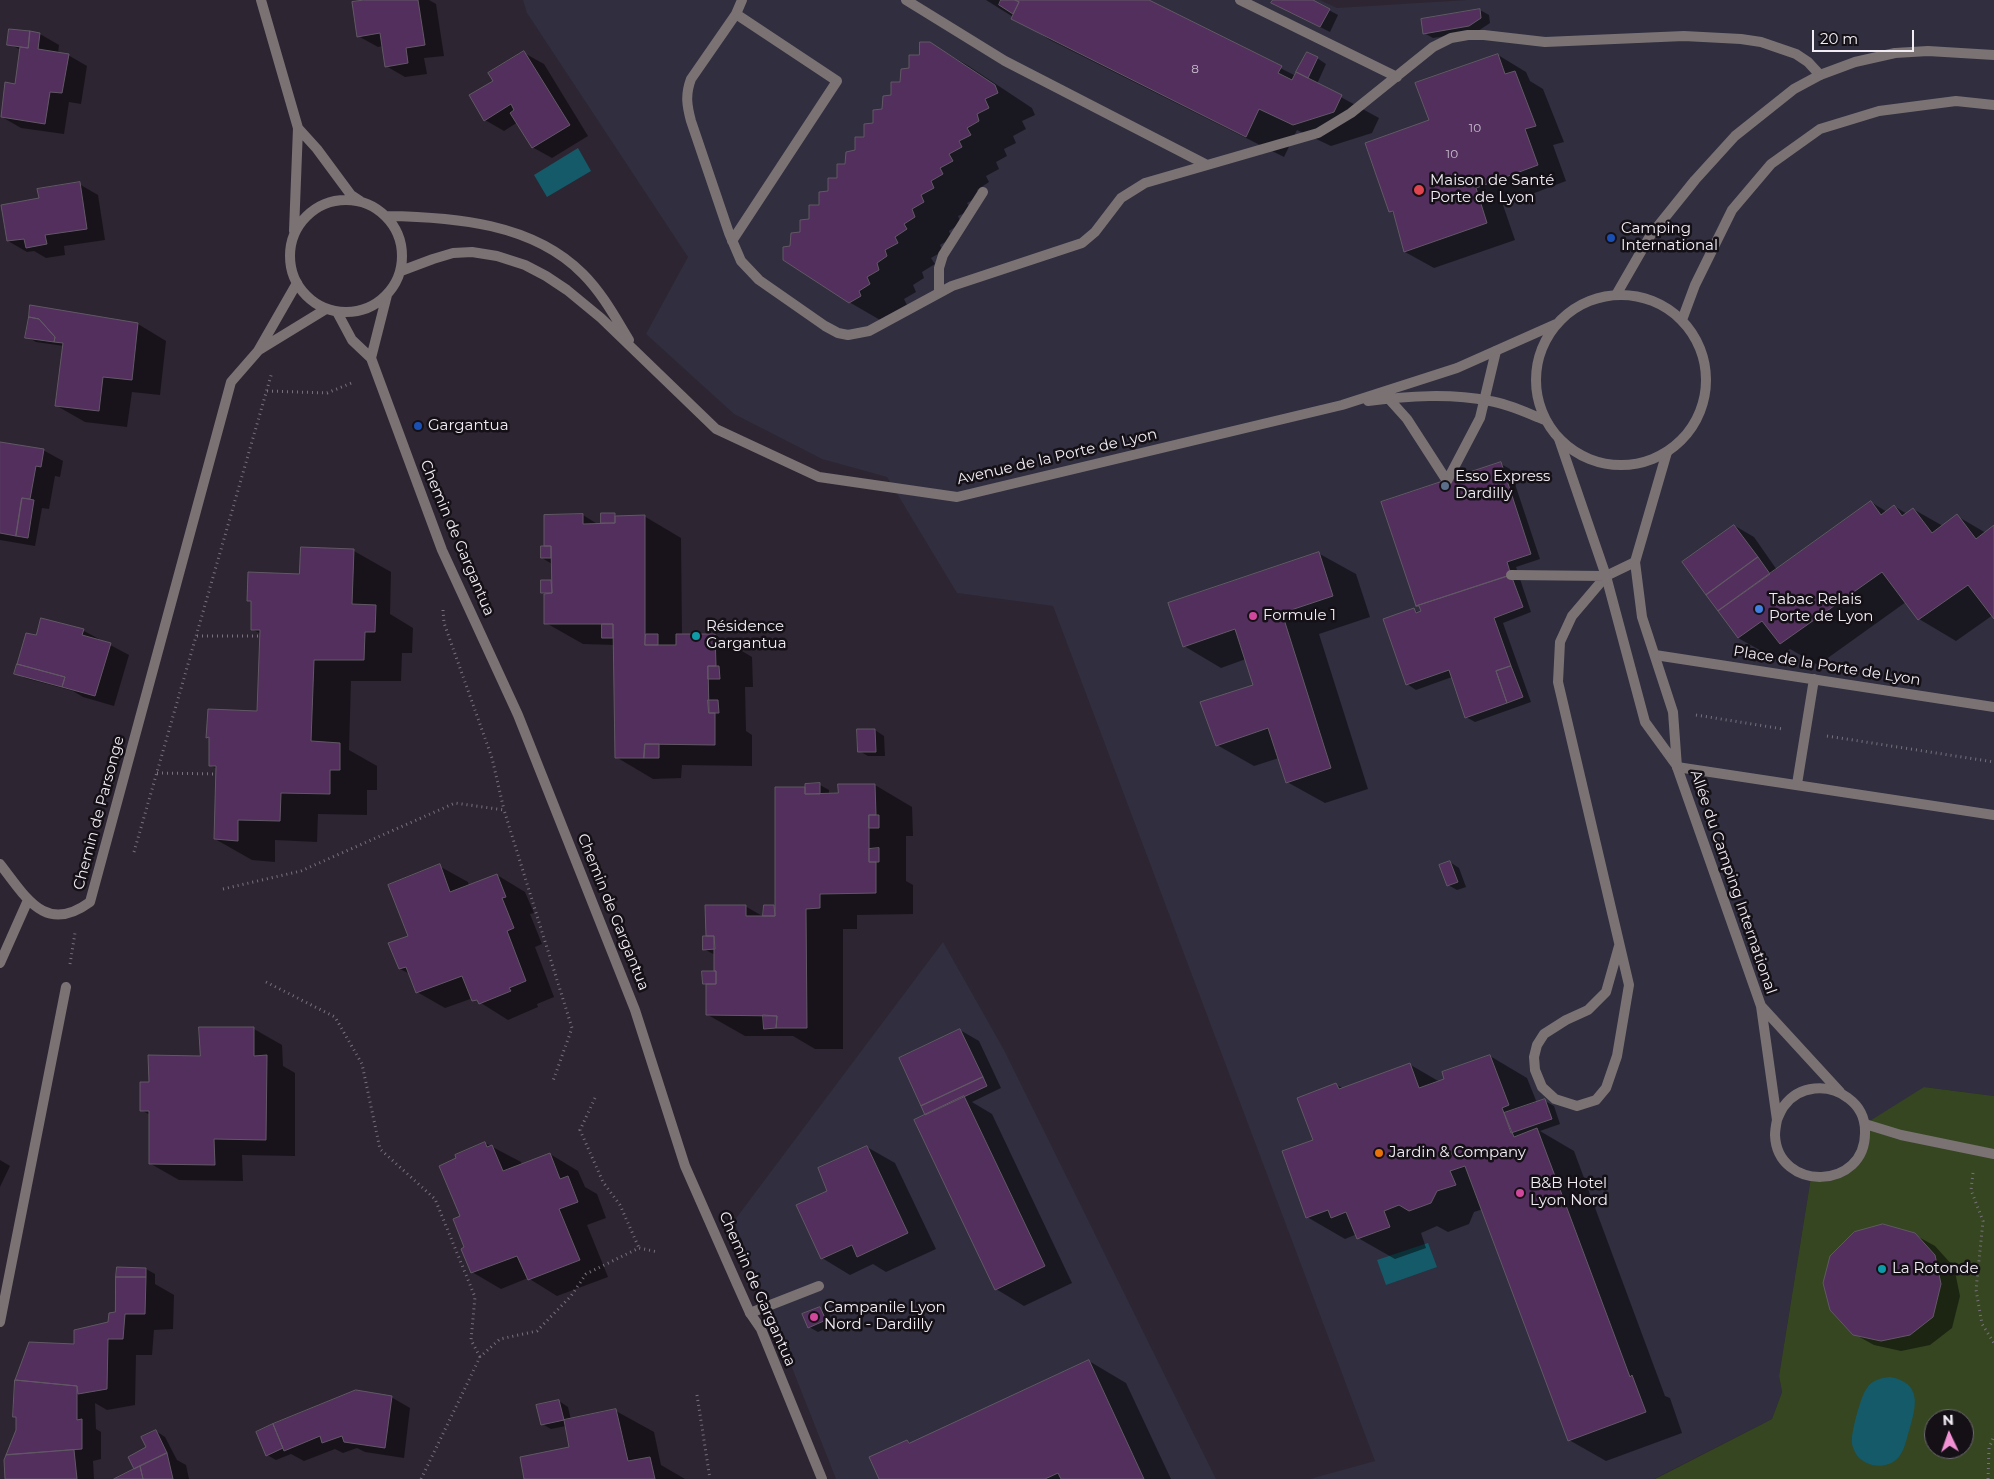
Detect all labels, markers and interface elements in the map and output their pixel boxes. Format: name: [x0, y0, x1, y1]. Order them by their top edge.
scale bar: [1814, 20, 1916, 52]
text: 20 m: [1820, 29, 1858, 48]
house number: 8: [1191, 62, 1199, 76]
house number: 10: [1469, 121, 1481, 135]
house number: 10: [1446, 147, 1458, 161]
place label: Maison de Santé Porte de Lyon: [1430, 172, 1554, 207]
marker: Maison de Santé Porte de Lyon: [1412, 183, 1426, 197]
place label: Camping International: [1621, 220, 1718, 255]
marker: Camping International: [1605, 232, 1617, 244]
place label: Gargantua: [428, 417, 509, 435]
marker: Gargantua: [412, 420, 424, 432]
street label: Avenue de la Porte de Lyon: [955, 425, 1159, 489]
street label: Chemin de Gargantua: [416, 457, 498, 619]
place label: Esso Express Dardilly: [1455, 468, 1550, 503]
marker: Esso Express Dardilly: [1439, 480, 1451, 492]
place label: Tabac Relais Porte de Lyon: [1769, 591, 1873, 626]
marker: Tabac Relais Porte de Lyon: [1753, 603, 1765, 615]
place label: Formule 1: [1263, 607, 1336, 625]
marker: Formule 1: [1247, 610, 1259, 622]
place label: Résidence Gargantua: [706, 618, 787, 653]
marker: Résidence Gargantua: [690, 630, 702, 642]
street label: Place de la Porte de Lyon: [1732, 642, 1922, 690]
street label: Chemin de Parsonge: [70, 734, 128, 892]
street label: Allée du Camping International: [1686, 768, 1780, 996]
street label: Chemin de Gargantua: [573, 831, 653, 993]
place label: Jardin & Company: [1389, 1144, 1526, 1162]
marker: Jardin & Company: [1373, 1147, 1385, 1159]
place label: B&B Hotel Lyon Nord: [1530, 1175, 1608, 1210]
marker: B&B Hotel Lyon Nord: [1514, 1187, 1526, 1199]
street label: Chemin de Gargantua: [715, 1209, 799, 1369]
place label: La Rotonde: [1892, 1260, 1978, 1278]
marker: La Rotonde: [1876, 1263, 1888, 1275]
place label: Campanile Lyon Nord - Dardilly: [824, 1299, 946, 1334]
marker: Campanile Lyon Nord - Dardilly: [808, 1311, 820, 1323]
north arrow: [1924, 1409, 1974, 1459]
text: N: [1942, 1411, 1954, 1429]

